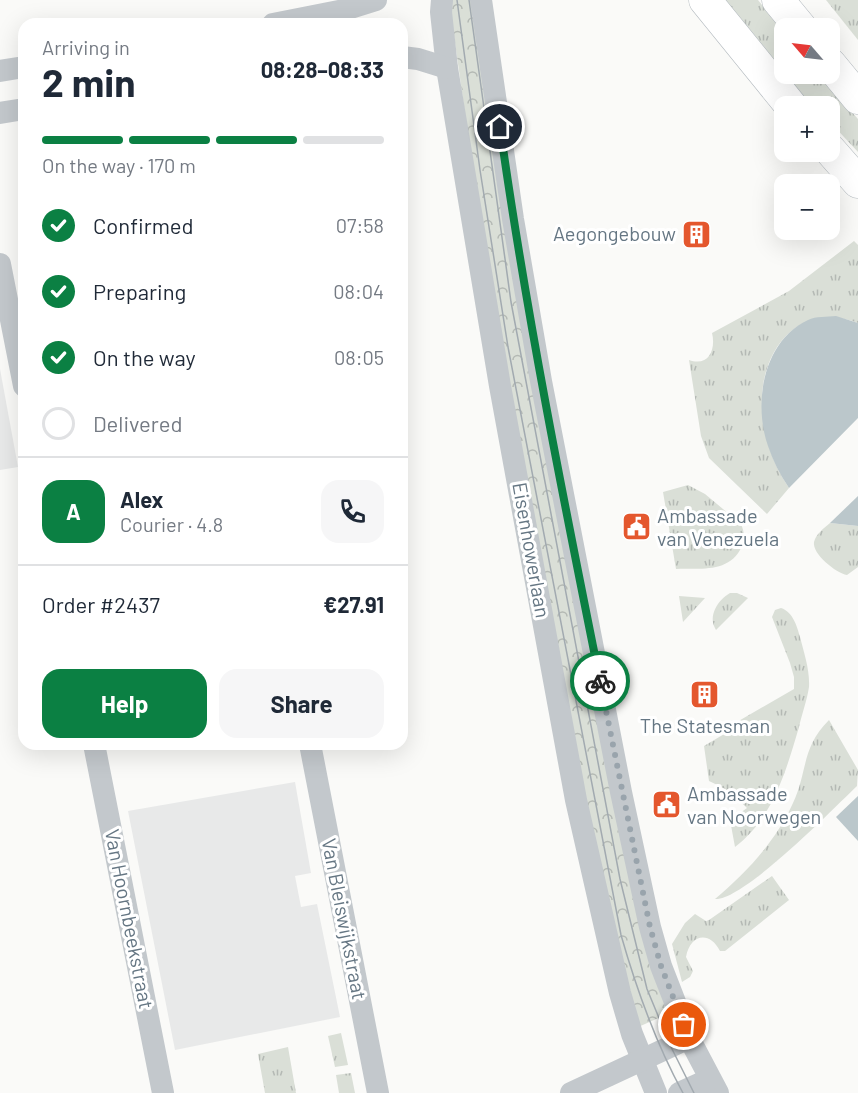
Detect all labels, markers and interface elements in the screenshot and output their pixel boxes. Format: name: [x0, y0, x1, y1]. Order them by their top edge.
north arrow: [774, 18, 840, 84]
map controls: [774, 18, 840, 240]
text: Arriving in: [42, 35, 130, 59]
text: 08:28–08:33: [261, 56, 384, 82]
text: 2 min: [42, 58, 135, 105]
button: +: [774, 96, 840, 162]
pin: [474, 101, 525, 152]
icon: home: [483, 110, 516, 143]
text: On the way · 170 m: [42, 153, 196, 177]
button: −: [774, 174, 840, 240]
icon: check: [42, 209, 75, 242]
text: Confirmed: [93, 212, 193, 238]
text: 07:58: [336, 213, 384, 237]
building icon: Aegongebouw: [681, 218, 713, 250]
place label: Aegongebouw: [553, 221, 676, 245]
icon: check: [42, 275, 75, 308]
text: Preparing: [93, 278, 186, 304]
text: 08:04: [333, 279, 384, 303]
icon: check: [42, 341, 75, 374]
text: On the way: [93, 344, 196, 370]
text: 08:05: [334, 345, 384, 369]
text: Delivered: [93, 410, 182, 436]
button: phone: [321, 480, 384, 543]
street label: Eisenhowerlaan: [508, 480, 556, 619]
text: Alex: [120, 486, 163, 512]
text: A: [66, 498, 81, 524]
place label: Ambassade van Venezuela: [657, 503, 779, 550]
public building icon: Ambassade van Venezuela: [620, 511, 652, 543]
text: Courier · 4.8: [120, 512, 223, 536]
text: Order #2437: [42, 591, 160, 617]
text: €27.91: [323, 591, 384, 617]
courier: [570, 651, 630, 711]
icon: bike: [584, 665, 617, 698]
button: Help: [42, 669, 207, 738]
button: Share: [219, 669, 384, 738]
building icon: The Statesman: [689, 679, 721, 711]
place label: The Statesman: [640, 713, 770, 737]
place label: Ambassade van Noorwegen: [687, 781, 821, 828]
public building icon: Ambassade van Noorwegen: [650, 789, 682, 821]
street label: Van Hoornbeekstraat: [101, 827, 159, 1011]
street label: Van Bleiswijkstraat: [318, 836, 372, 1002]
pin: [658, 999, 709, 1050]
icon: bag: [667, 1008, 700, 1041]

